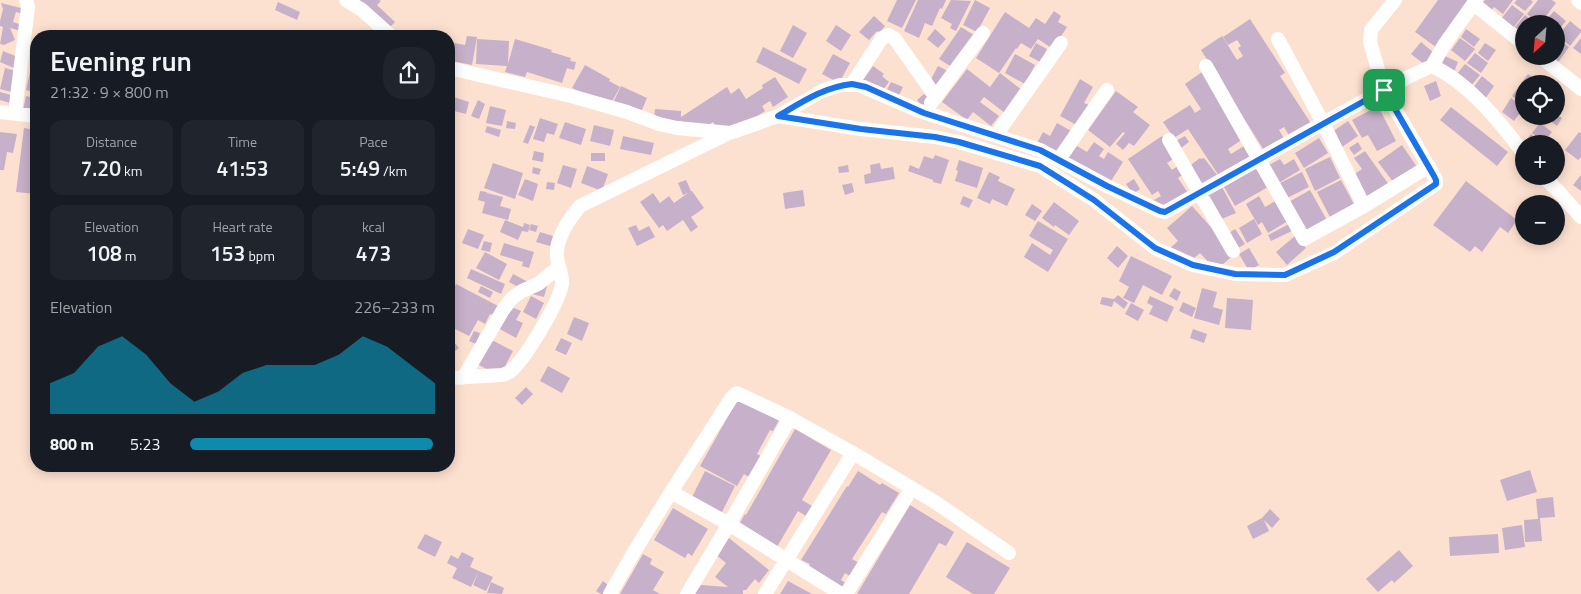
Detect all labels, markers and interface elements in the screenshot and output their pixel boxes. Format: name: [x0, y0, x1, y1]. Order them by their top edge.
north arrow: [1515, 15, 1565, 65]
map controls: [1515, 15, 1565, 245]
text: Evening run: [50, 39, 192, 82]
button: share: [383, 47, 435, 99]
pin: [1363, 69, 1405, 111]
button: locate: [1515, 75, 1565, 125]
icon: arrive: [1370, 76, 1398, 104]
text: 21:32 · 9 × 800 m: [50, 80, 169, 104]
text: Distance: [86, 131, 137, 152]
text: Time: [228, 131, 257, 152]
text: Pace: [359, 131, 388, 152]
button: +: [1515, 135, 1565, 185]
text: 7.20: [81, 152, 121, 184]
text: 41:53: [216, 152, 269, 184]
text: 5:49: [340, 152, 380, 184]
text: km: [121, 160, 142, 181]
text: /km: [380, 160, 407, 181]
button: −: [1515, 195, 1565, 245]
text: Elevation: [84, 216, 139, 237]
text: Heart rate: [212, 216, 273, 237]
text: kcal: [362, 216, 385, 237]
text: 108: [86, 237, 122, 269]
text: 153: [210, 237, 245, 269]
text: 473: [356, 237, 391, 269]
text: m: [122, 245, 137, 266]
text: bpm: [245, 245, 275, 266]
text: Elevation: [50, 295, 112, 319]
text: 226–233 m: [354, 295, 435, 319]
text: 800 m: [50, 432, 94, 456]
text: 5:23: [130, 432, 160, 456]

